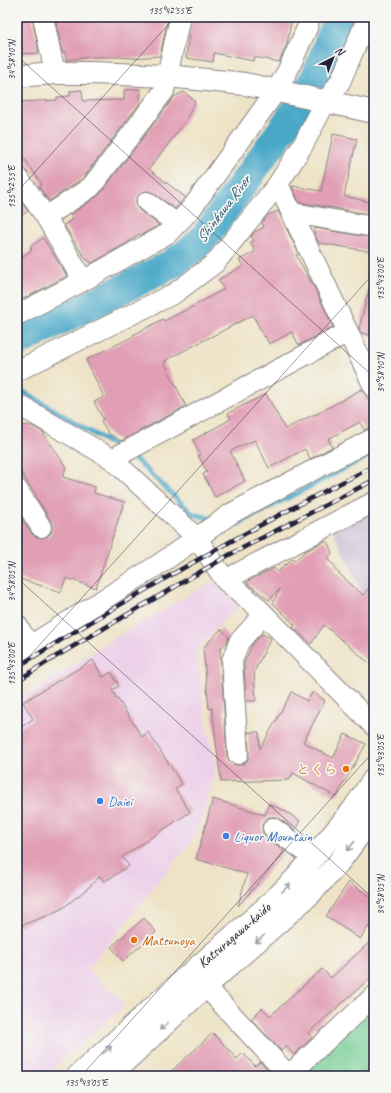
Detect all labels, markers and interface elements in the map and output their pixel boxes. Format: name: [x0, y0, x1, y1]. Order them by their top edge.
text: 135°42'55"E: [148, 4, 193, 17]
text: 34°58'10"N: [5, 38, 18, 80]
north arrow: [313, 38, 353, 78]
text: N: [332, 43, 349, 60]
text: 135°42'55"E: [5, 164, 18, 209]
water label: Shinkawa River: [192, 170, 256, 247]
text: 135°43'00"E: [374, 256, 387, 301]
text: 34°58'10"N: [374, 351, 387, 393]
text: 34°58'05"N: [5, 560, 18, 602]
text: 135°43'00"E: [5, 641, 18, 686]
text: 135°43'05"E: [374, 733, 387, 778]
place label: とくら: [296, 761, 338, 778]
marker: とくら: [341, 764, 351, 774]
place label: Daiei: [108, 793, 134, 810]
marker: Daiei: [95, 796, 105, 806]
place label: Liquor Mountain: [234, 828, 313, 845]
marker: Liquor Mountain: [221, 831, 231, 841]
one-way arrow: [347, 841, 355, 852]
text: 34°58'05"N: [374, 873, 387, 915]
one-way arrow: [281, 883, 291, 892]
street label: Katsuragawa-kaido: [195, 899, 275, 972]
place label: Matsunoya: [142, 932, 196, 949]
one-way arrow: [255, 934, 265, 943]
marker: Matsunoya: [129, 935, 139, 945]
one-way arrow: [159, 1022, 169, 1031]
one-way arrow: [102, 1045, 112, 1055]
text: 135°43'05"E: [64, 1076, 109, 1089]

